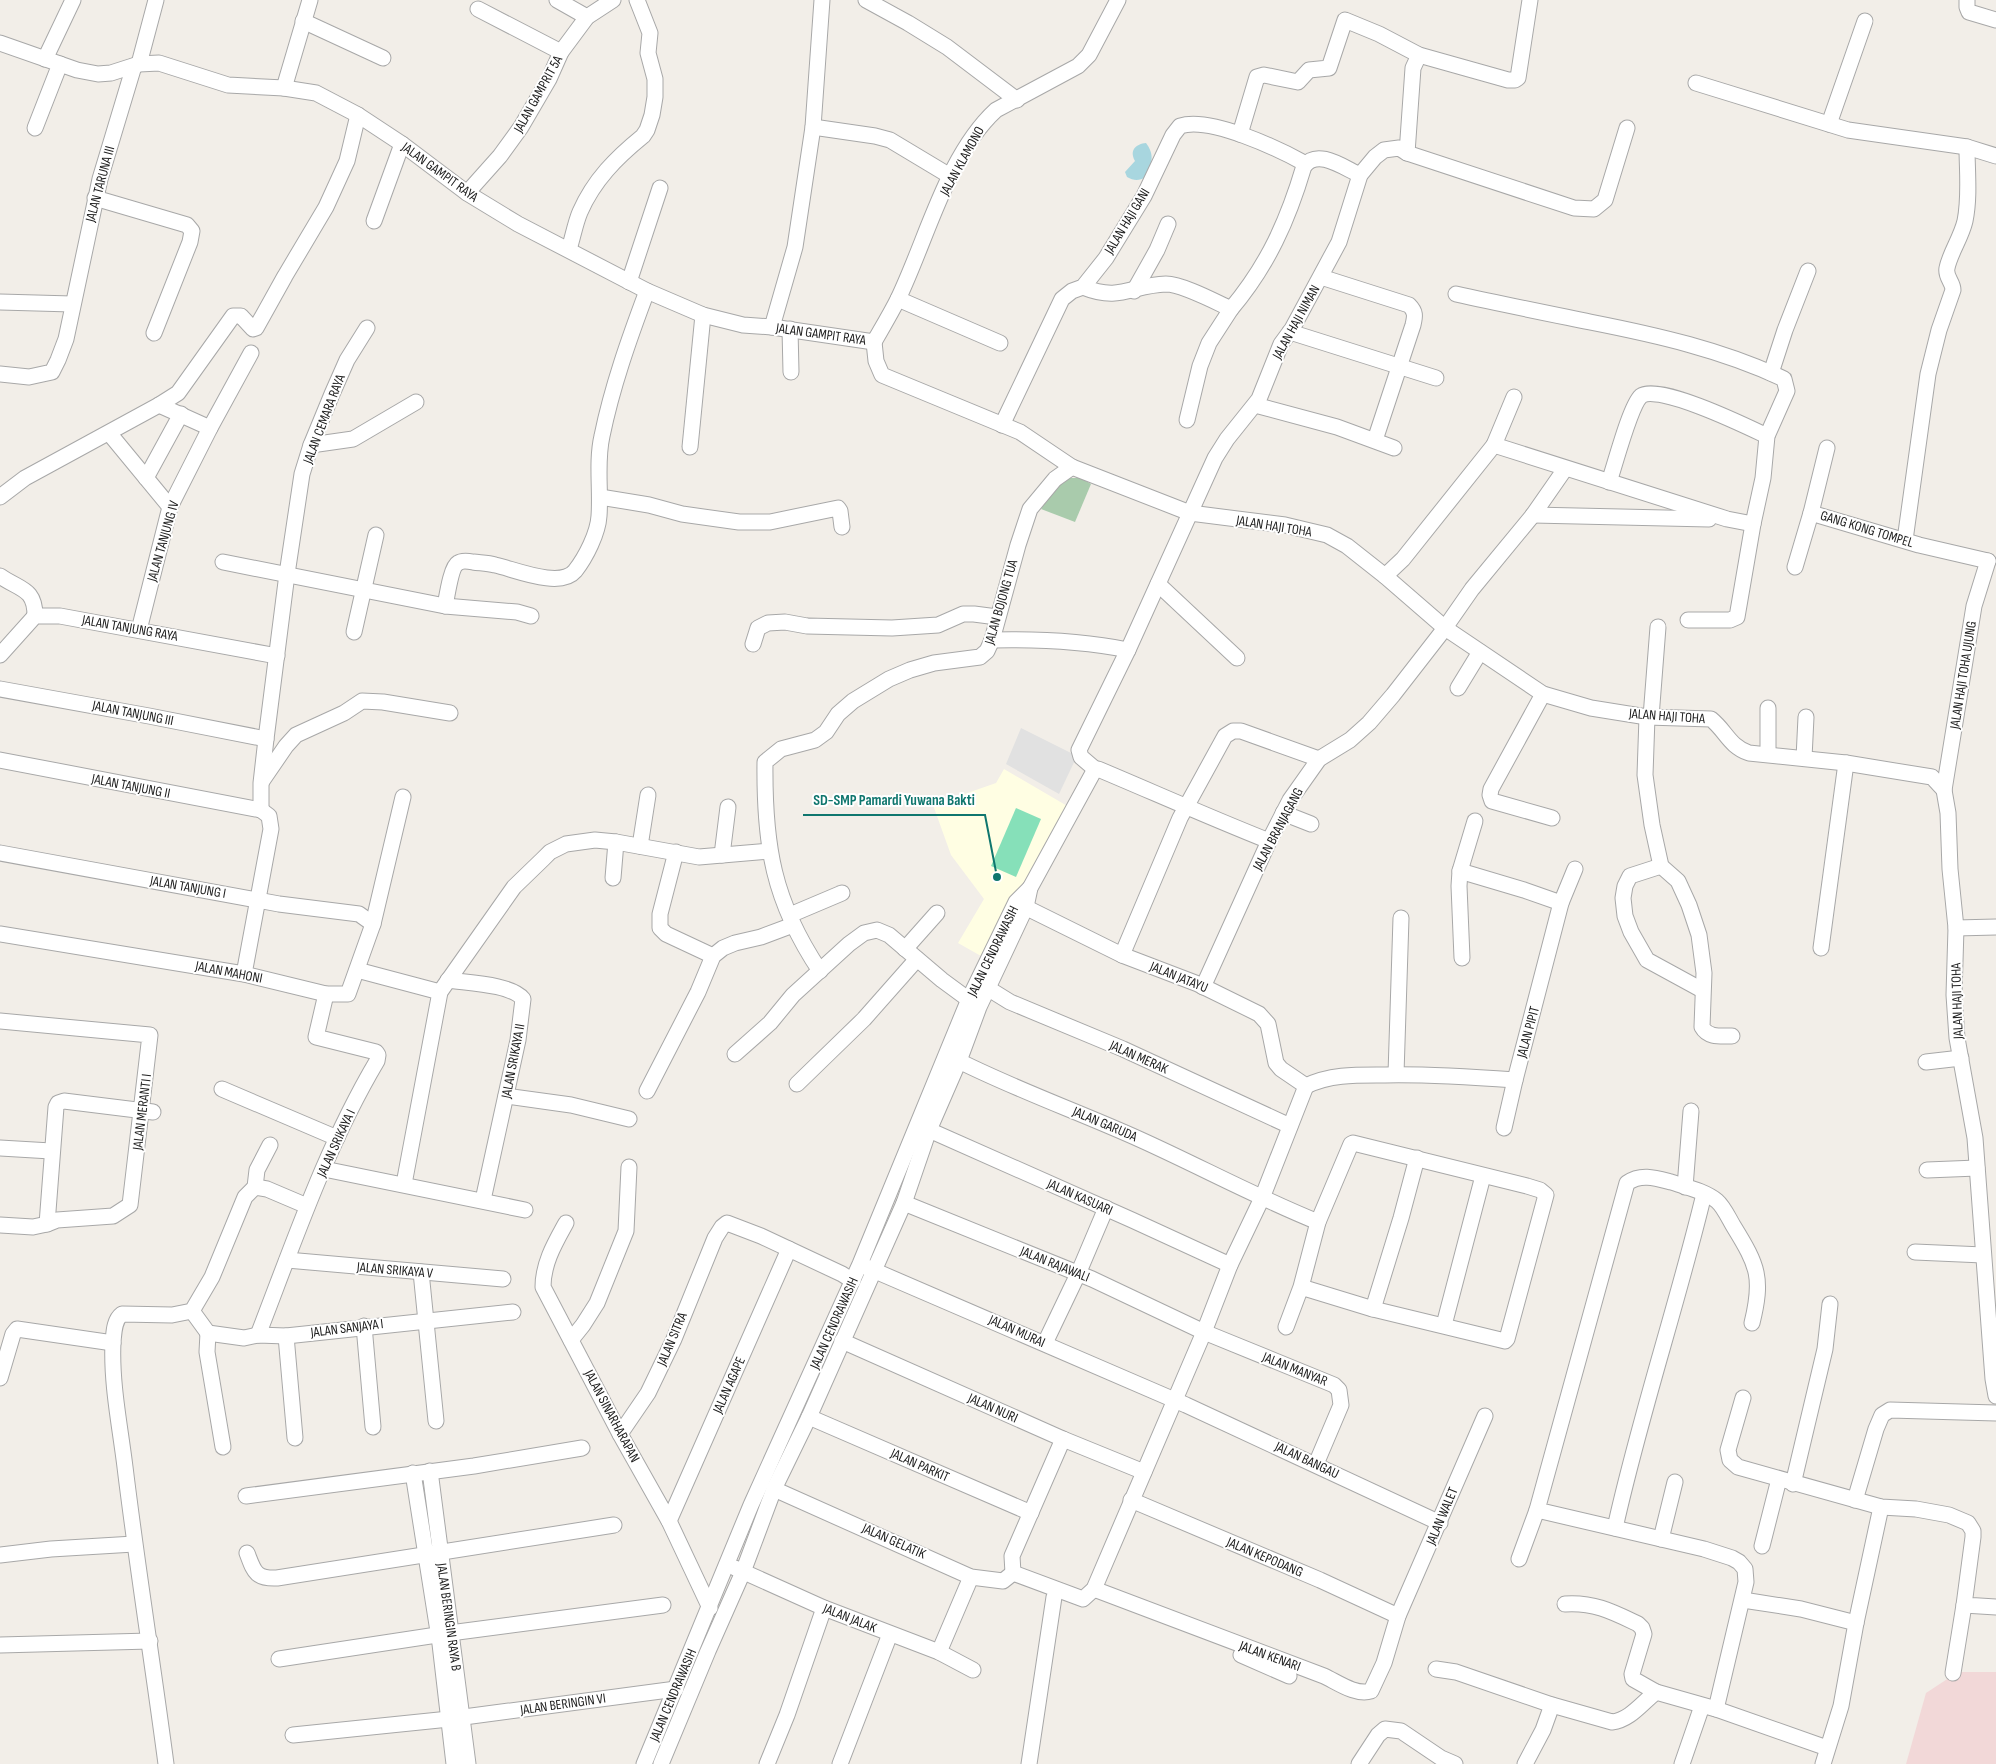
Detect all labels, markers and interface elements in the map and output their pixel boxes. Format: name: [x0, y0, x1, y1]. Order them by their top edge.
street label: JALAN GAMPRIT 5A: [509, 52, 567, 136]
street label: JALAN KLAMONO: [936, 123, 988, 199]
street label: JALAN GAMPIT RAYA: [398, 138, 482, 206]
street label: JALAN TARUNA III: [81, 144, 118, 225]
street label: JALAN HAJI GANI: [1100, 185, 1153, 258]
street label: JALAN HAJI NIMAN: [1268, 282, 1323, 363]
street label: JALAN GAMPIT RAYA: [774, 319, 868, 349]
street label: JALAN CEMARA RAYA: [299, 371, 349, 467]
street label: JALAN TANJUNG IV: [143, 498, 183, 584]
street label: GANG KONG TOMPEL: [1818, 507, 1916, 551]
street label: JALAN HAJI TOHA: [1234, 511, 1314, 541]
street label: JALAN BOJONG TUA: [981, 557, 1021, 647]
street label: JALAN TANJUNG RAYA: [80, 611, 180, 645]
street label: JALAN HAJI TOHA UJUNG: [1946, 620, 1980, 731]
street label: JALAN TANJUNG III: [90, 697, 175, 729]
street label: JALAN HAJI TOHA: [1627, 705, 1707, 727]
street label: JALAN TANJUNG II: [89, 770, 172, 802]
callout: SD-SMP Pamardi Yuwana Bakti: [803, 785, 985, 815]
street label: JALAN BRANJAGANG: [1249, 785, 1307, 874]
text: SD-SMP Pamardi Yuwana Bakti: [813, 791, 975, 810]
street label: JALAN TANJUNG I: [148, 872, 227, 902]
street label: JALAN CENDRAWASIH: [963, 903, 1022, 1000]
street label: JALAN MAHONI: [193, 957, 264, 987]
street label: JALAN JATAYU: [1147, 957, 1211, 996]
street label: JALAN HAJI TOHA: [1947, 962, 1967, 1040]
street label: JALAN PIPIT: [1513, 1004, 1543, 1061]
street label: JALAN SRIKAYA II: [497, 1022, 529, 1101]
street label: JALAN MERAK: [1106, 1036, 1172, 1078]
street label: JALAN MERANTI I: [129, 1073, 155, 1152]
street label: JALAN GARUDA: [1069, 1102, 1141, 1146]
street label: JALAN SRIKAYA I: [312, 1106, 359, 1181]
street label: JALAN KASUARI: [1044, 1175, 1115, 1219]
street label: JALAN RAJAWALI: [1017, 1242, 1092, 1286]
street label: JALAN SRIKAYA V: [355, 1258, 434, 1282]
street label: JALAN CENDRAWASIH: [806, 1274, 862, 1373]
street label: JALAN SITRA: [653, 1309, 691, 1369]
street label: JALAN MURAI: [985, 1311, 1048, 1351]
street label: JALAN SANJAYA I: [309, 1315, 384, 1341]
street label: JALAN MANYAR: [1259, 1348, 1331, 1390]
street label: JALAN AGAPE: [709, 1354, 749, 1417]
street label: JALAN SINARHARAPAN: [580, 1366, 643, 1465]
street label: JALAN NURI: [964, 1389, 1021, 1427]
street label: JALAN BANGAU: [1271, 1437, 1342, 1482]
street label: JALAN PARKIT: [887, 1444, 952, 1486]
street label: JALAN WALET: [1422, 1484, 1462, 1548]
street label: JALAN GELATIK: [859, 1519, 929, 1563]
street label: JALAN KEPODANG: [1223, 1533, 1306, 1581]
street label: JALAN BERINGIN RAYA B: [433, 1561, 465, 1672]
street label: JALAN JALAK: [820, 1599, 880, 1637]
street label: JALAN KENARI: [1236, 1637, 1303, 1675]
street label: JALAN CENDRAWASIH: [645, 1646, 700, 1745]
street label: JALAN BERINGIN VI: [518, 1690, 607, 1719]

